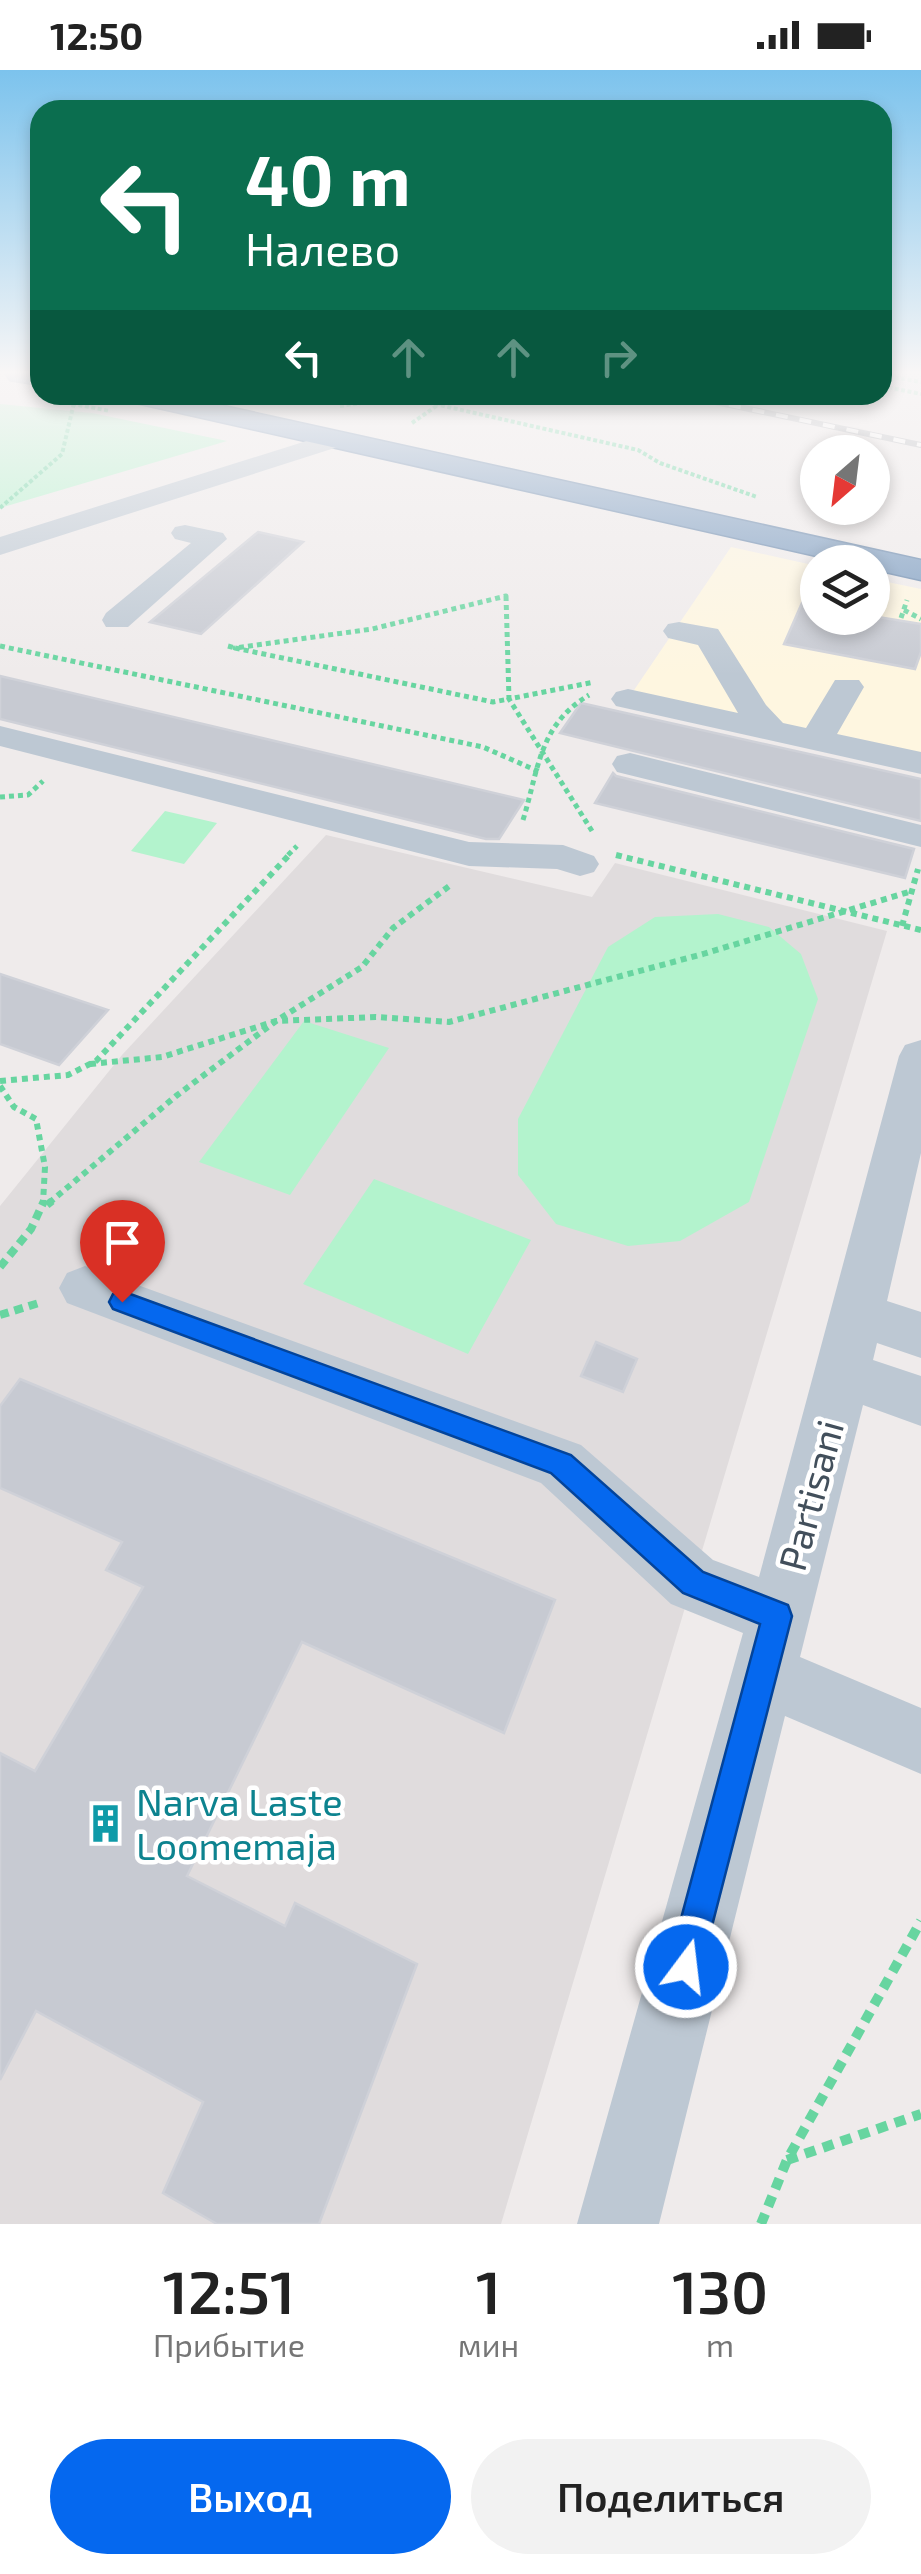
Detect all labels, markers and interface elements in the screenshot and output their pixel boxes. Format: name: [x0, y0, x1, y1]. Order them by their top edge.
text: 12:50: [50, 12, 143, 58]
text: 40 m: [245, 136, 411, 220]
icon: left: [80, 140, 210, 270]
text: Налево: [245, 221, 400, 275]
icon: left: [276, 330, 331, 385]
icon: ahead: [381, 330, 436, 385]
icon: ahead: [486, 330, 541, 385]
icon: right: [591, 330, 646, 385]
north arrow: [800, 435, 890, 525]
map controls: [800, 435, 890, 635]
button: layers: [800, 545, 890, 635]
pin: [80, 1200, 165, 1303]
icon: arrive: [95, 1215, 150, 1270]
street label: Partisani: [768, 1415, 852, 1575]
place label: Narva Laste Loomemaja: [136, 1778, 343, 1868]
building icon: Narva Laste Loomemaja: [85, 1802, 127, 1844]
position arrow: [634, 1915, 738, 2019]
text: 12:51: [163, 2254, 295, 2326]
text: 1: [476, 2254, 501, 2326]
text: 130: [672, 2254, 768, 2326]
text: Прибытие: [153, 2325, 305, 2363]
text: мин: [458, 2325, 519, 2363]
text: m: [706, 2325, 734, 2363]
button: Выход: [50, 2439, 451, 2554]
button: Поделиться: [471, 2439, 871, 2554]

